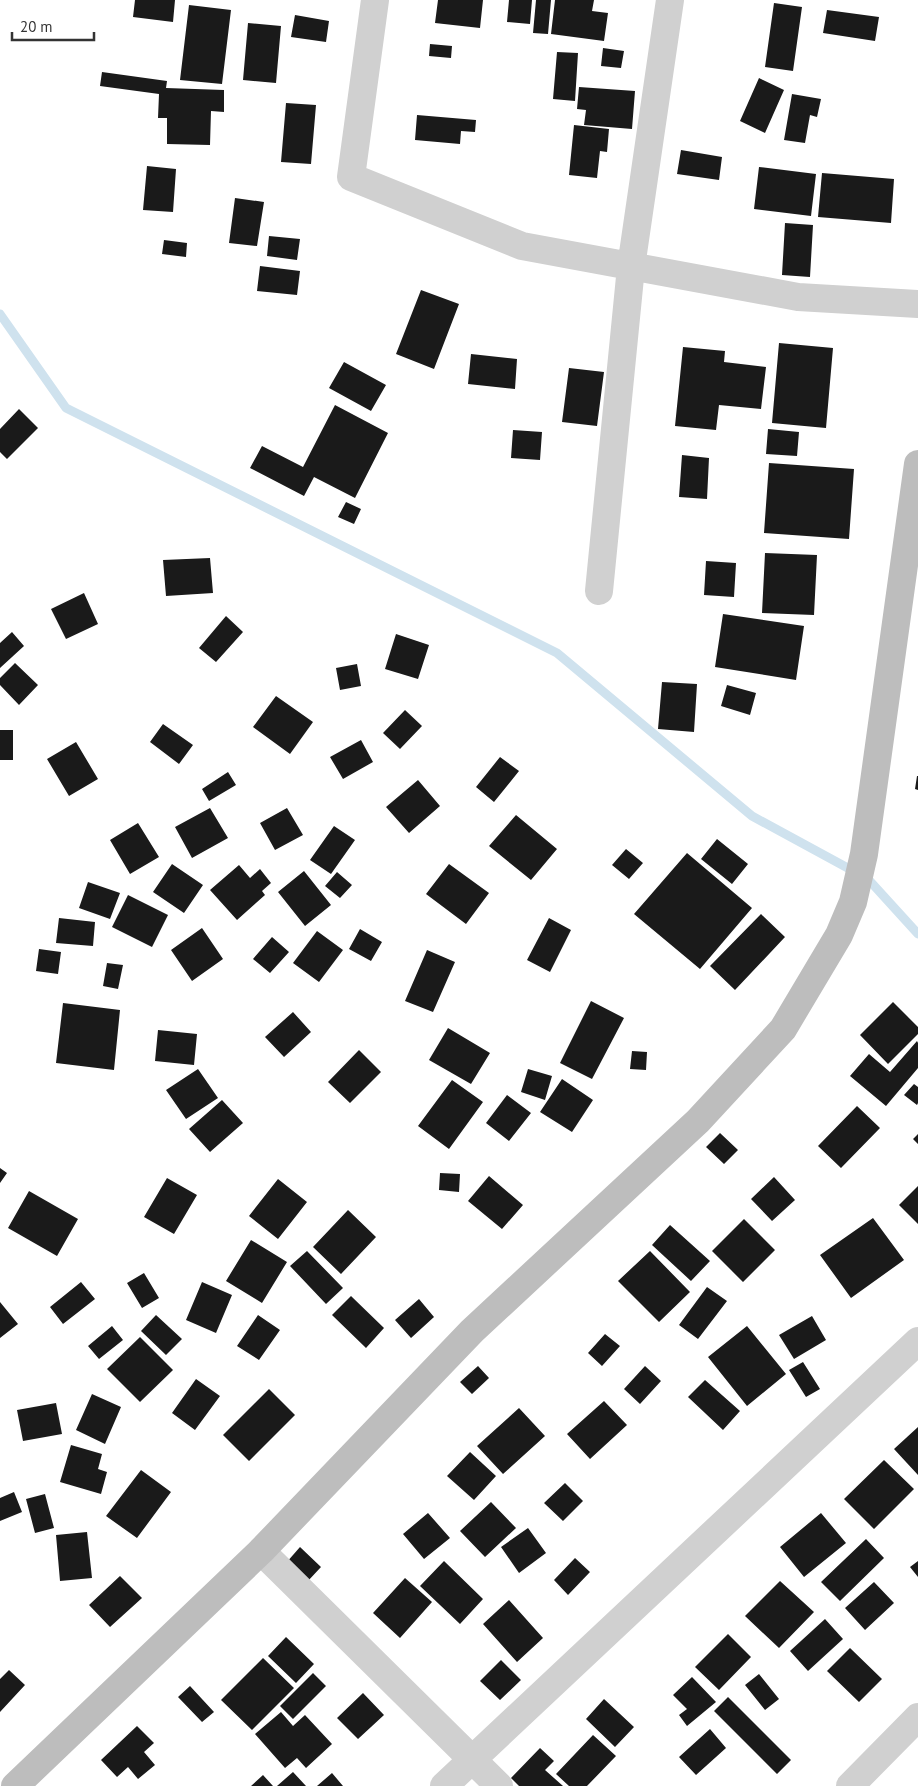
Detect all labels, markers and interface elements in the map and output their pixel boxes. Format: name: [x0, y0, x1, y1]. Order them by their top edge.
scale bar: [12, 10, 95, 42]
text: 20 m: [20, 17, 53, 36]

